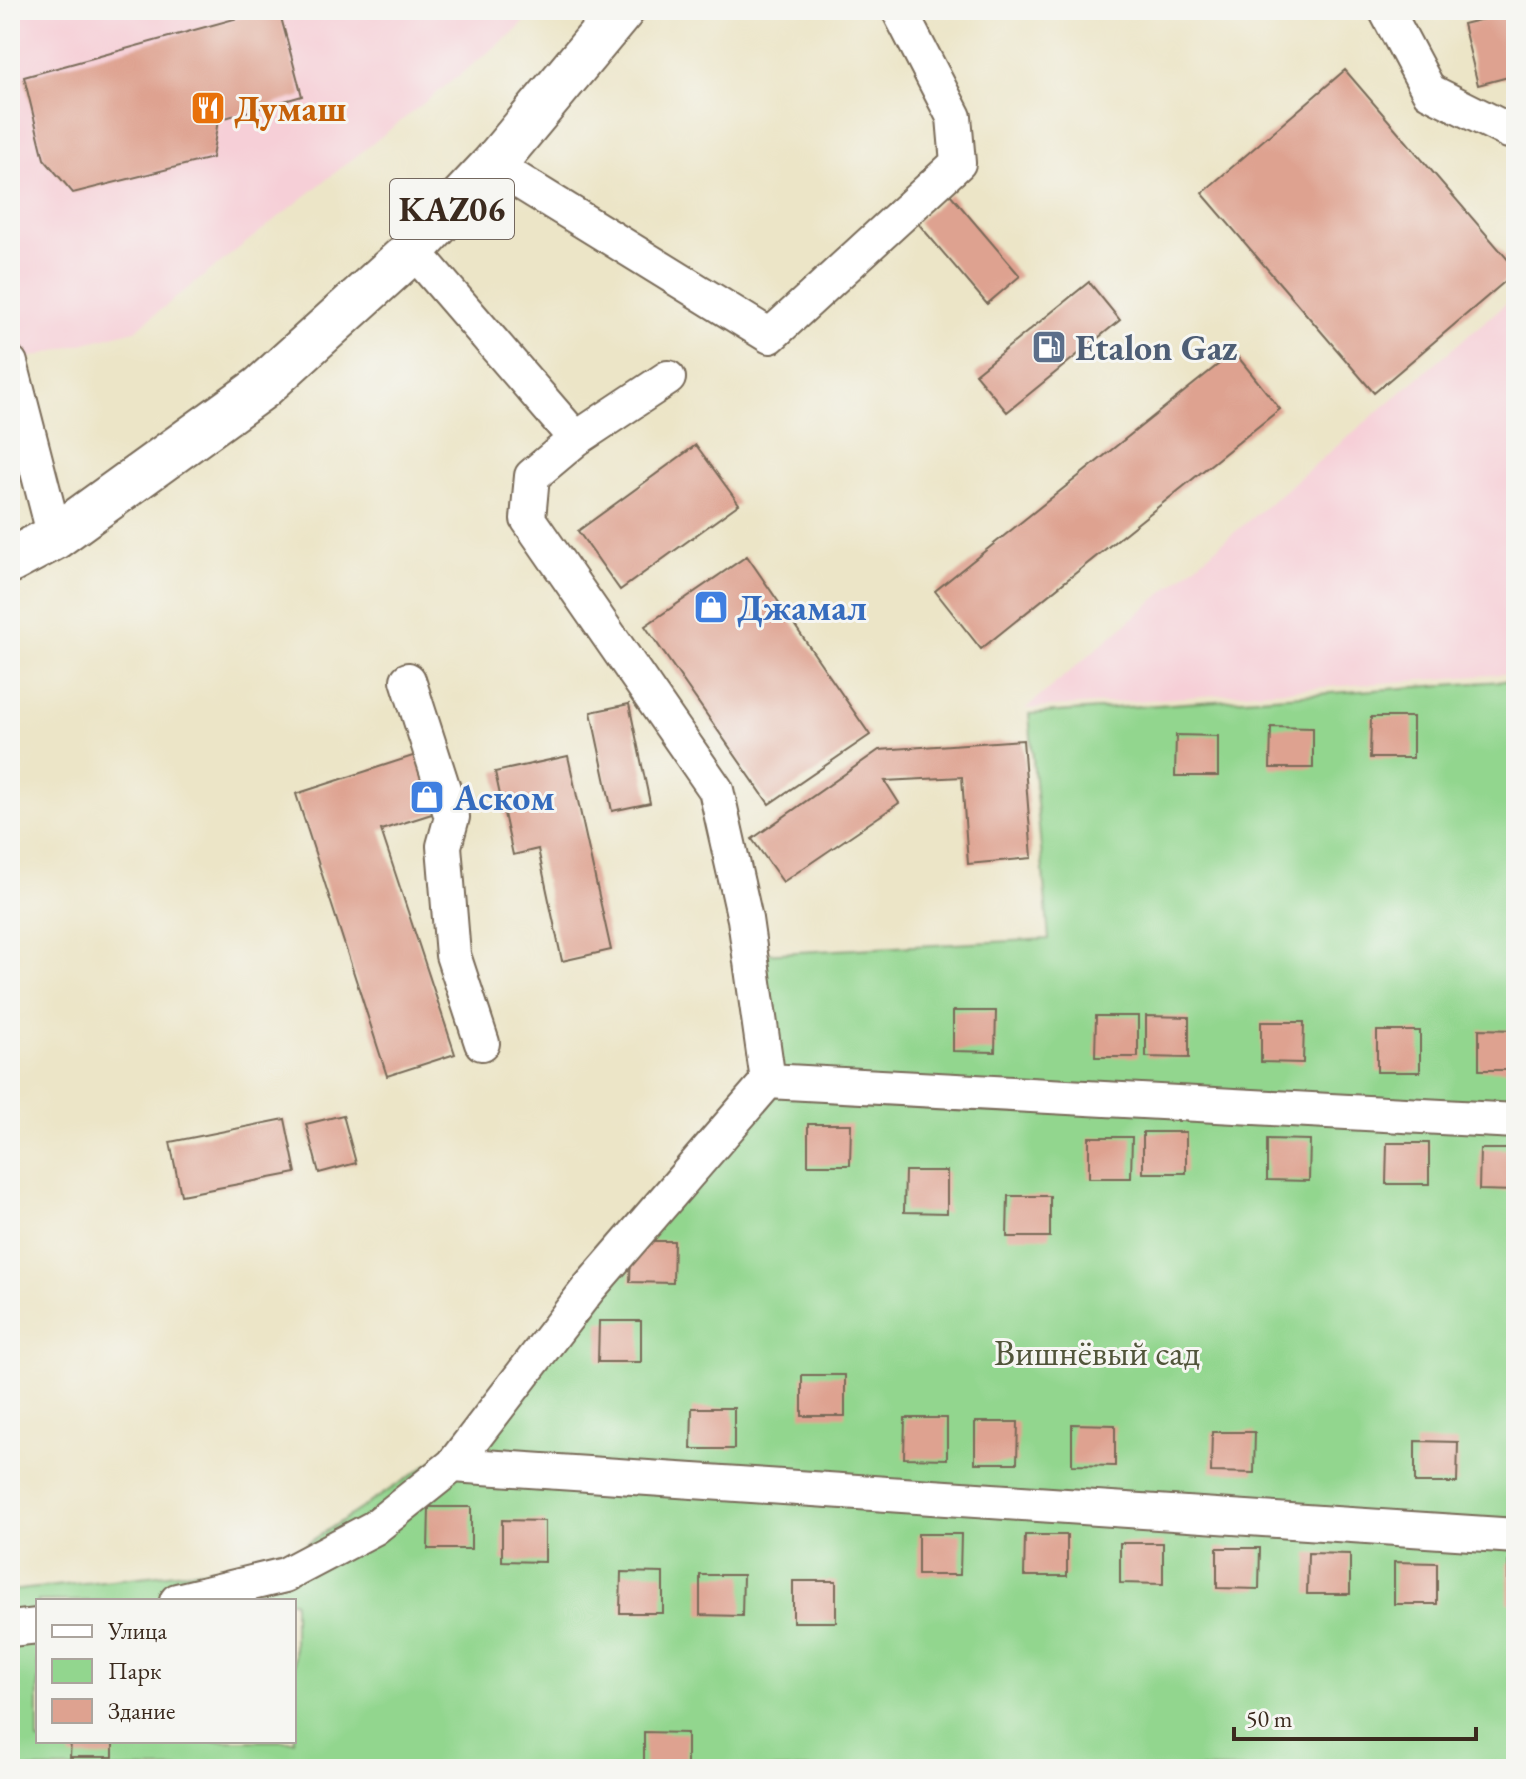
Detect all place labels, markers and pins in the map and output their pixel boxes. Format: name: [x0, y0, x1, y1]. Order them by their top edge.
place label: Думаш: [234, 85, 346, 132]
restaurant icon: Думаш: [189, 89, 227, 127]
place label: Etalon Gaz: [1075, 324, 1238, 371]
fuel station icon: Etalon Gaz: [1030, 328, 1068, 366]
place label: Джамал: [737, 584, 867, 631]
shop icon: Джамал: [692, 588, 730, 626]
place label: Аском: [452, 774, 555, 821]
shop icon: Аском: [408, 778, 446, 816]

